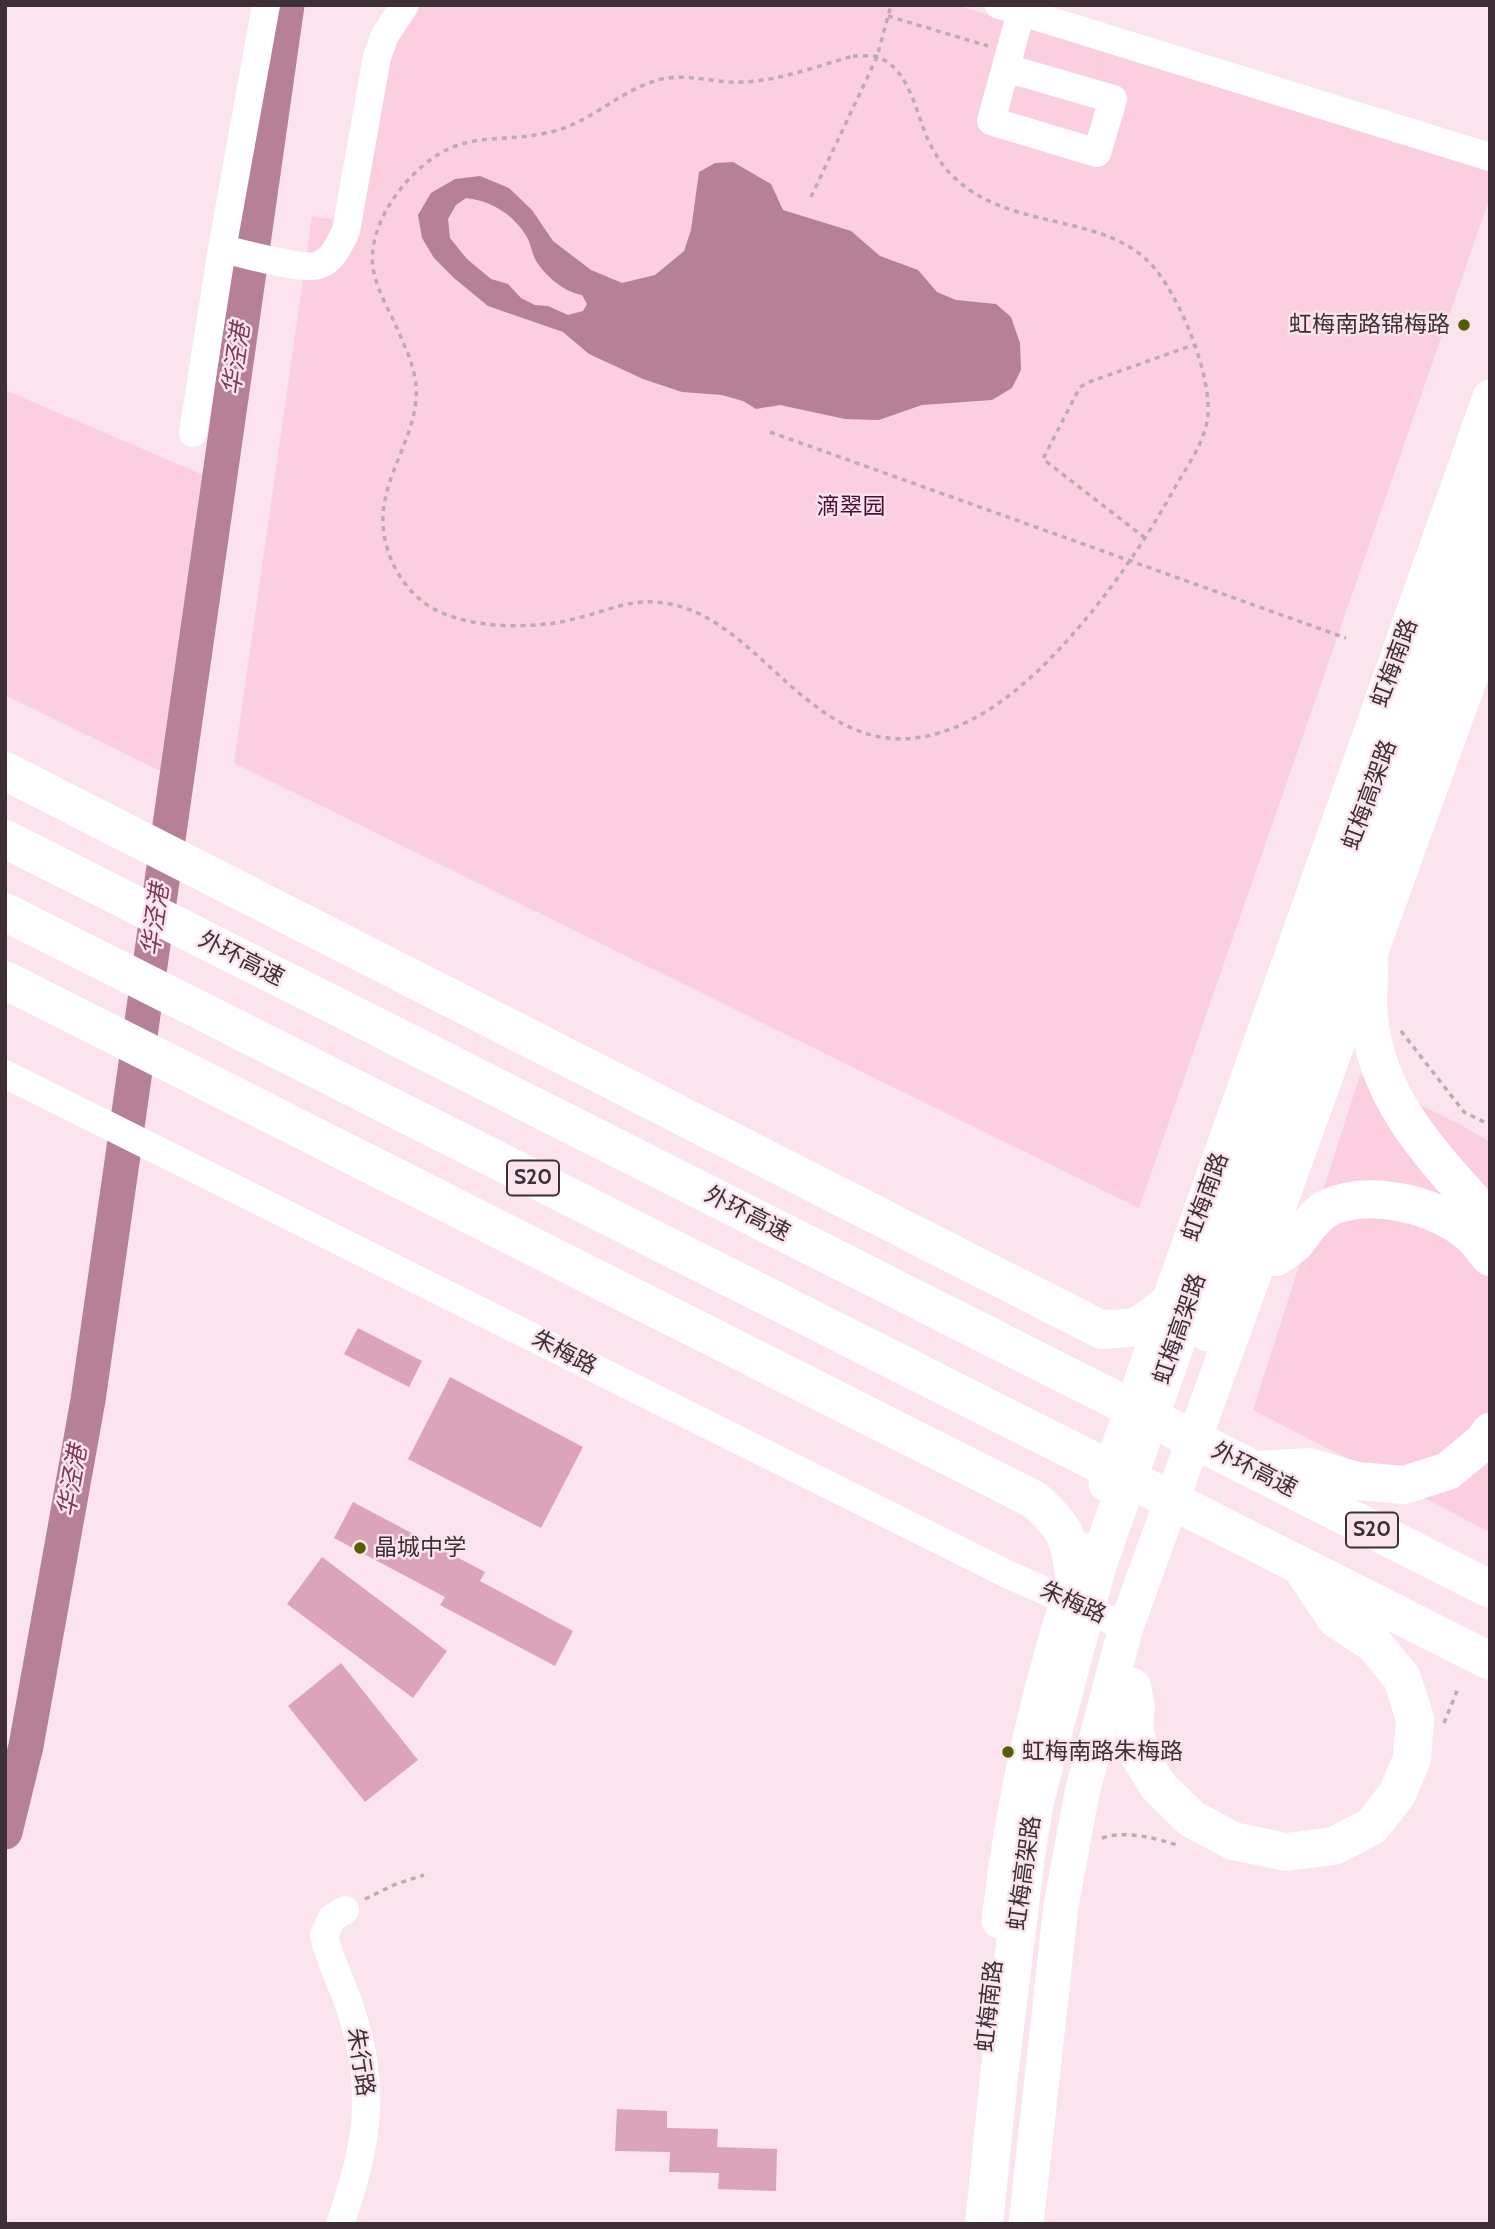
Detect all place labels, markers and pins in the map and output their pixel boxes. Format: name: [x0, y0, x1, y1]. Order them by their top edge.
place label: 虹梅南路锦梅路: [1289, 311, 1450, 339]
marker: 虹梅南路锦梅路: [1456, 317, 1472, 333]
place label: 晶城中学: [374, 1534, 466, 1562]
marker: 晶城中学: [352, 1540, 368, 1556]
place label: 虹梅南路朱梅路: [1022, 1738, 1183, 1766]
marker: 虹梅南路朱梅路: [1000, 1744, 1016, 1760]

